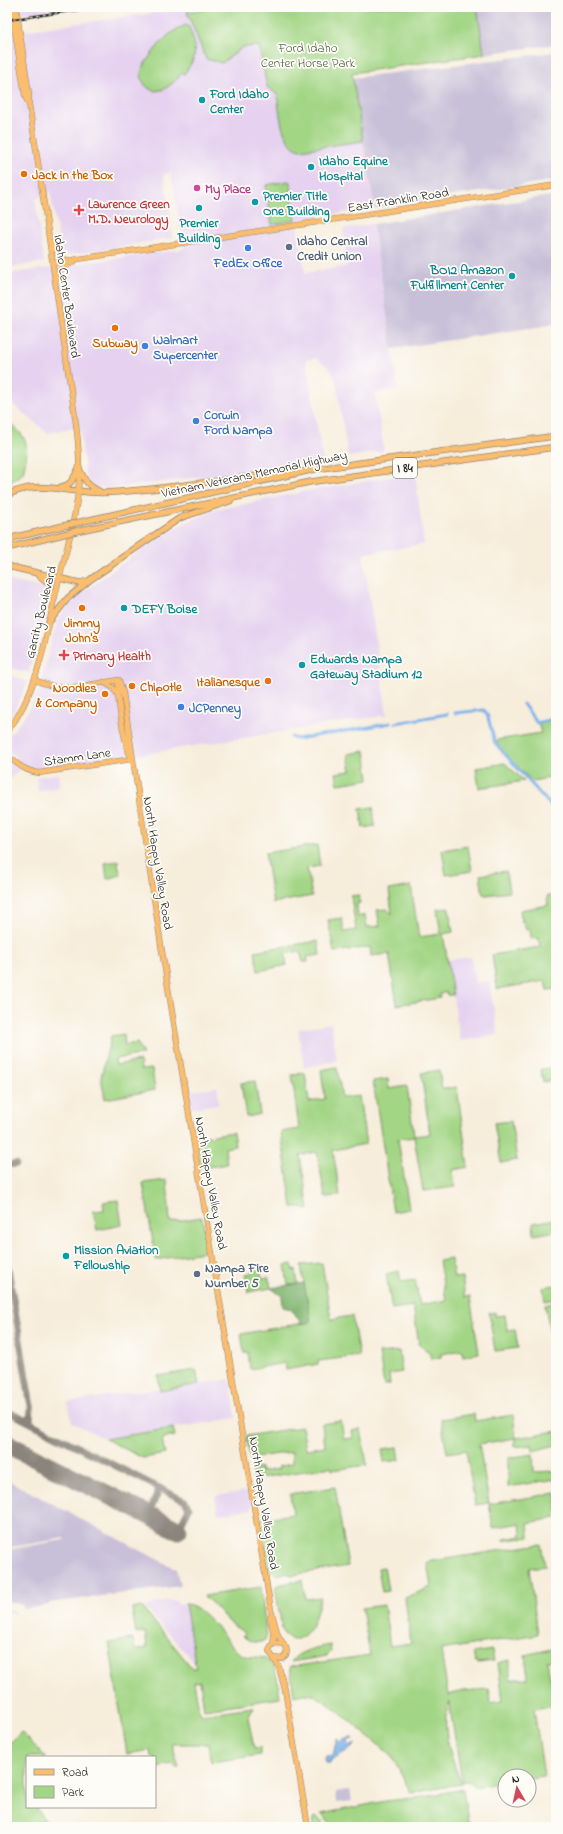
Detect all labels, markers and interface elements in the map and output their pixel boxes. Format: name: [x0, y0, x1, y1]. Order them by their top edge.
park label: Ford Idaho Center Horse Park: [261, 39, 355, 73]
place label: Ford Idaho Center: [209, 85, 269, 119]
marker: Ford Idaho Center: [197, 95, 207, 105]
place label: Idaho Equine Hospital: [319, 152, 389, 186]
marker: Idaho Equine Hospital: [306, 162, 316, 172]
place label: Jack in the Box: [32, 166, 113, 185]
marker: Jack in the Box: [19, 169, 29, 179]
place label: My Place: [205, 180, 252, 201]
marker: My Place: [192, 183, 202, 193]
street label: East Franklin Road: [346, 183, 451, 218]
place label: Premier Title One Building: [263, 187, 330, 223]
place label: Lawrence Green M.D. Neurology: [88, 195, 170, 231]
marker: Premier Title One Building: [250, 197, 260, 207]
marker: Premier Building: [194, 203, 204, 213]
marker: Lawrence Green M.D. Neurology: [73, 204, 85, 216]
place label: Premier Building: [177, 214, 220, 250]
place label: Idaho Central Credit Union: [297, 232, 368, 266]
street label: Idaho Center Boulevard: [48, 233, 85, 360]
marker: Idaho Central Credit Union: [284, 242, 294, 252]
marker: FedEx Office: [243, 243, 253, 253]
place label: FedEx Office: [213, 254, 283, 273]
place label: BOI2 Amazon Fulfillment Center: [410, 261, 505, 295]
marker: BOI2 Amazon Fulfillment Center: [507, 271, 517, 281]
marker: Subway: [110, 323, 120, 333]
place label: Walmart Supercenter: [153, 331, 219, 365]
place label: Subway: [92, 334, 138, 355]
marker: Walmart Supercenter: [140, 341, 150, 351]
place label: Corwin Ford Nampa: [203, 406, 273, 440]
marker: Corwin Ford Nampa: [191, 416, 201, 426]
street label: Vietnam Veterans Memorial Highway: [159, 446, 349, 505]
road number: I 84: [393, 458, 417, 478]
street label: Garrity Boulevard: [21, 563, 63, 661]
place label: DEFY Boise: [131, 600, 199, 619]
marker: Jimmy John's: [77, 603, 87, 613]
marker: DEFY Boise: [119, 603, 129, 613]
place label: Jimmy John's: [64, 614, 100, 648]
place label: Primary Health: [73, 647, 151, 668]
marker: Primary Health: [58, 649, 70, 661]
place label: Edwards Nampa Gateway Stadium 12: [310, 650, 423, 686]
marker: Edwards Nampa Gateway Stadium 12: [297, 660, 307, 670]
place label: Italianesque: [197, 673, 261, 692]
marker: Italianesque: [263, 676, 273, 686]
place label: Chipotle: [140, 678, 183, 697]
place label: Noodles & Company: [35, 679, 97, 715]
marker: Chipotle: [127, 681, 137, 691]
marker: Noodles & Company: [100, 689, 110, 699]
place label: JCPenney: [189, 699, 241, 720]
marker: JCPenney: [176, 702, 186, 712]
street label: Stamm Lane: [43, 743, 112, 772]
street label: North Happy Valley Road: [137, 795, 178, 932]
street label: North Happy Valley Road: [188, 1115, 232, 1252]
place label: Mission Aviation Fellowship: [73, 1241, 159, 1275]
marker: Mission Aviation Fellowship: [61, 1251, 71, 1261]
place label: Nampa Fire Number 5: [205, 1259, 270, 1293]
marker: Nampa Fire Number 5: [192, 1269, 202, 1279]
street label: North Happy Valley Road: [243, 1435, 284, 1572]
legend: [26, 1756, 156, 1808]
text: Road: [62, 1764, 88, 1782]
north arrow: [497, 1768, 537, 1808]
text: N: [511, 1771, 521, 1788]
text: Park: [62, 1784, 84, 1802]

